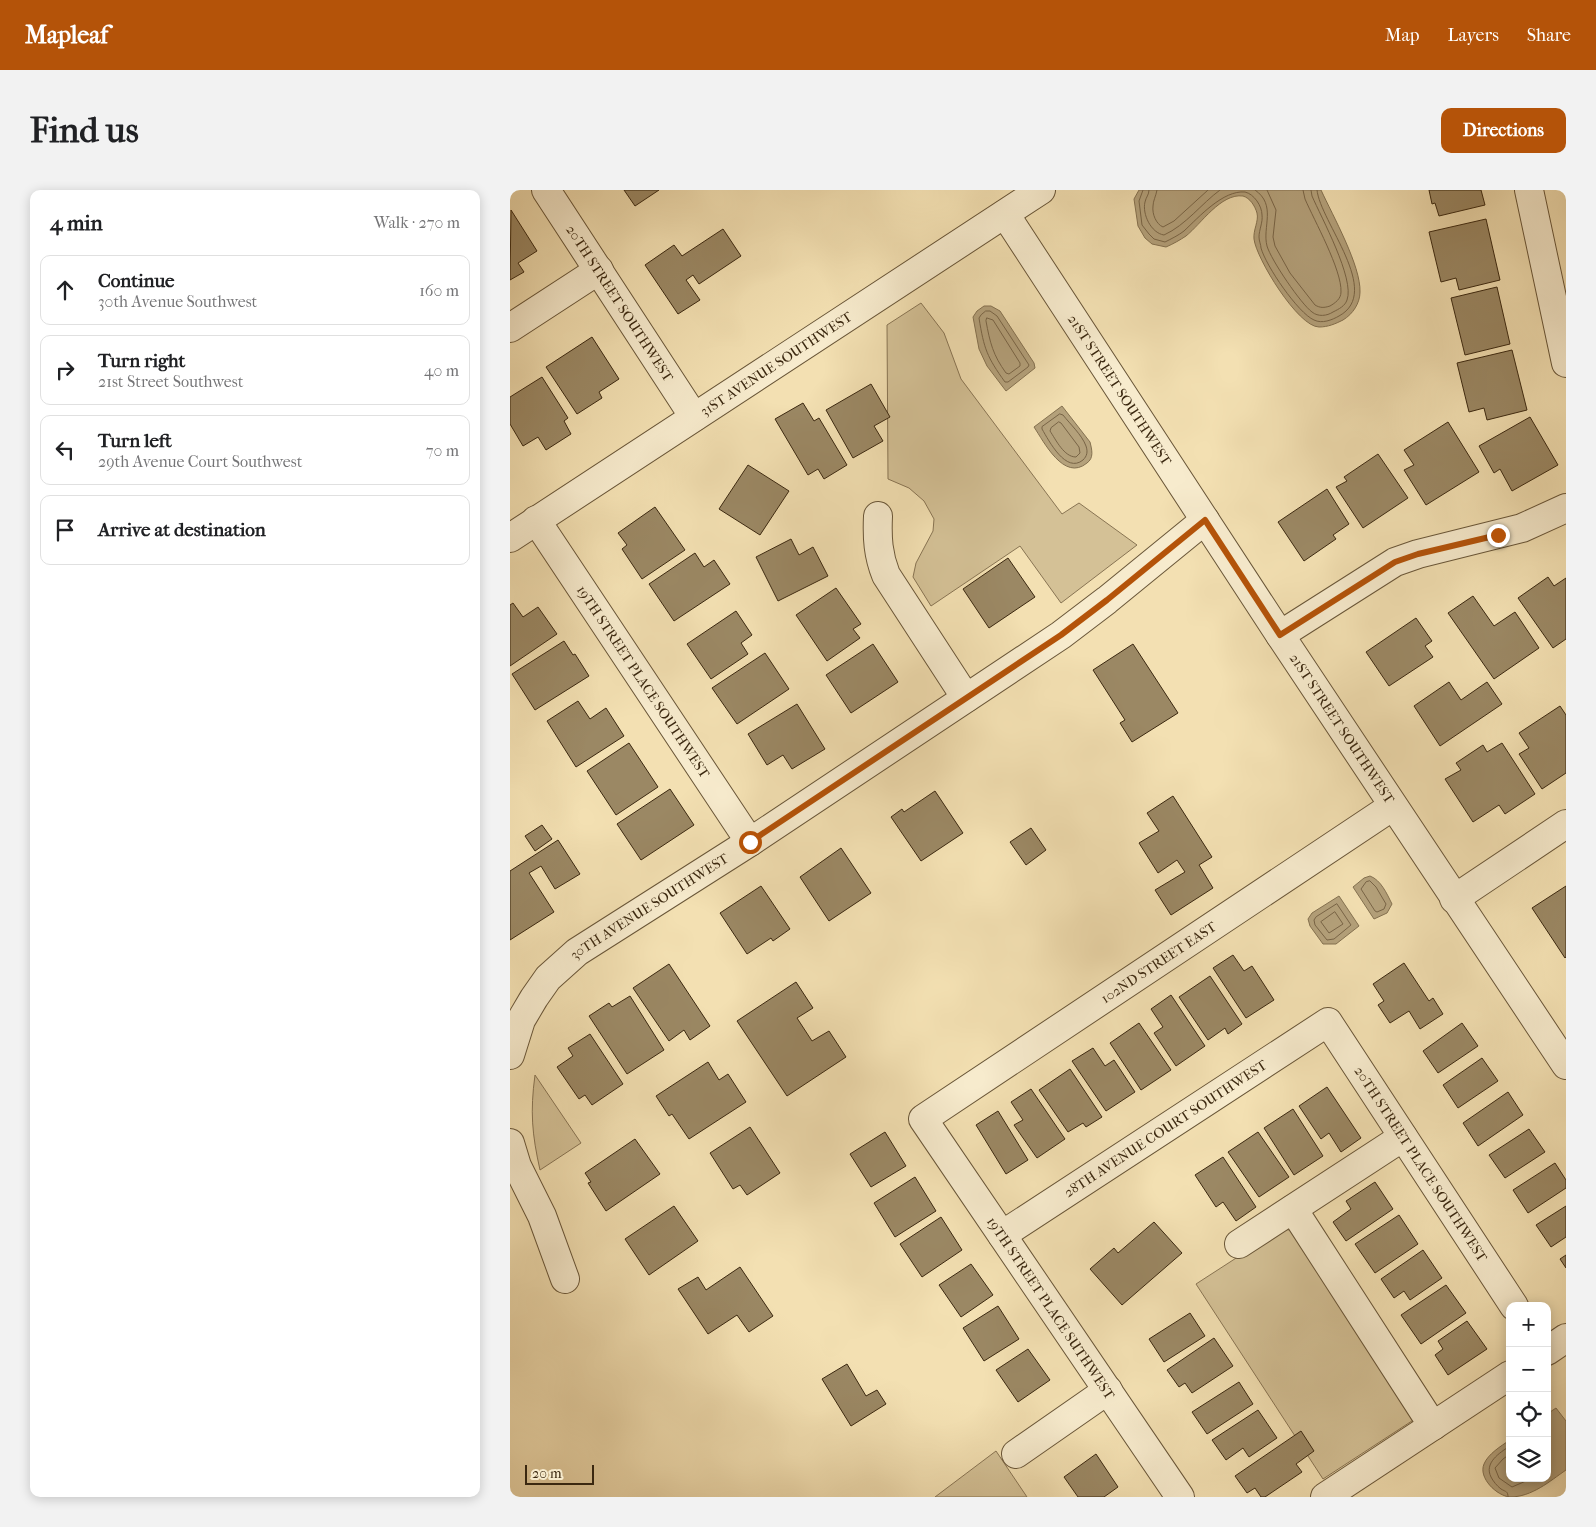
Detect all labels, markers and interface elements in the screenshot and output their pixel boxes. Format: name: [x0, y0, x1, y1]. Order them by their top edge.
text: Mapleaf: [25, 21, 108, 49]
text: Map: [1385, 25, 1419, 46]
text: Layers: [1447, 25, 1499, 46]
text: Share: [1527, 25, 1571, 46]
button: Directions: [1441, 108, 1566, 153]
text: Find us: [30, 110, 139, 151]
text: 4 min: [50, 211, 103, 235]
text: Walk · 270 m: [374, 213, 460, 232]
street label: 20TH STREET SOUTHWEST: [562, 222, 677, 385]
text: Continue: [98, 270, 174, 292]
icon: ahead: [51, 276, 79, 304]
text: 160 m: [419, 281, 459, 300]
text: 30th Avenue Southwest: [98, 292, 257, 311]
street label: 31ST AVENUE SOUTHWEST: [697, 308, 856, 420]
street label: 21ST STREET SOUTHWEST: [1064, 311, 1175, 469]
text: Turn right: [98, 350, 185, 372]
icon: right: [51, 356, 79, 384]
text: 40 m: [424, 361, 459, 380]
text: 21st Street Southwest: [98, 372, 243, 391]
text: Turn left: [98, 430, 172, 452]
icon: left: [51, 436, 79, 464]
text: 70 m: [426, 441, 459, 460]
text: 29th Avenue Court Southwest: [98, 452, 302, 471]
icon: arrive: [51, 516, 79, 544]
text: Arrive at destination: [98, 519, 266, 541]
route end: [1487, 524, 1510, 547]
street label: 19TH STREET PLACE SOUTHWEST: [573, 582, 713, 782]
street label: 21ST STREET SOUTHWEST: [1286, 650, 1398, 807]
route start: [739, 831, 762, 854]
street label: 30TH AVENUE SOUTHWEST: [567, 850, 732, 963]
street label: 102ND STREET EAST: [1098, 918, 1220, 1007]
street label: 28TH AVENUE COURT SOUTHWEST: [1061, 1056, 1271, 1201]
street label: 20TH STREET PLACE SOUTHWEST: [1350, 1063, 1491, 1266]
street label: 19TH STREET PLACE SUTHWEST: [983, 1214, 1118, 1403]
map controls: [1506, 1302, 1551, 1482]
button: +: [1506, 1302, 1551, 1347]
button: −: [1506, 1347, 1551, 1392]
button: locate: [1506, 1392, 1551, 1437]
button: layers: [1506, 1437, 1551, 1482]
scale bar: [525, 1462, 594, 1485]
text: 20 m: [532, 1465, 562, 1482]

